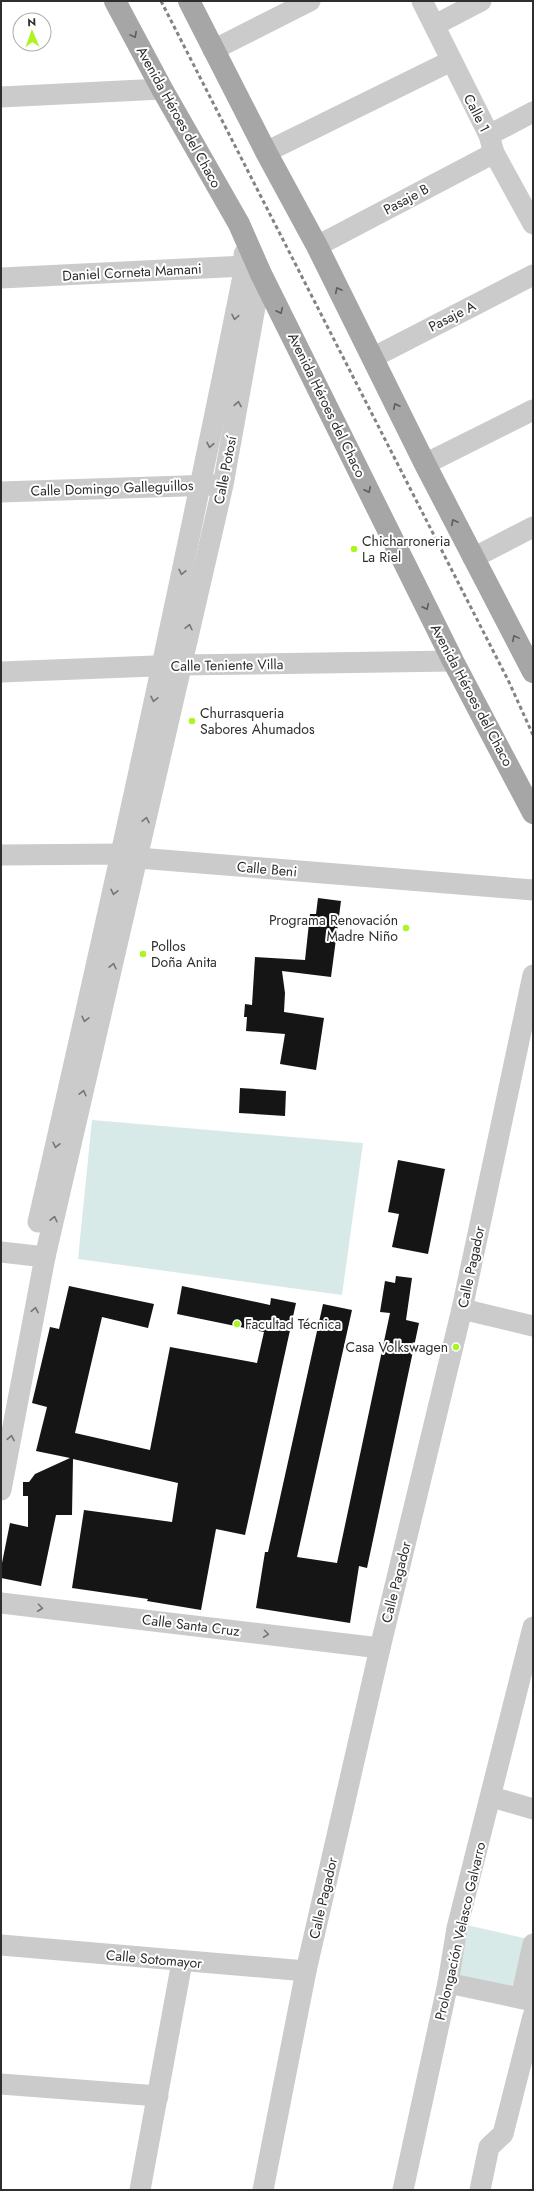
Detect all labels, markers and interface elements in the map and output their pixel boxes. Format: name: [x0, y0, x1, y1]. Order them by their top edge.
north arrow: [12, 12, 52, 52]
text: N: [27, 14, 36, 30]
one-way arrow: [129, 31, 136, 39]
street label: Avenida Héroes del Chaco: [132, 43, 226, 192]
street label: Calle 1: [459, 90, 495, 136]
street label: Pasaje B: [380, 179, 433, 219]
street label: Daniel Corneta Mamani: [62, 258, 202, 286]
one-way arrow: [335, 286, 343, 294]
street label: Pasaje A: [425, 295, 480, 336]
one-way arrow: [275, 307, 283, 314]
one-way arrow: [232, 314, 240, 320]
street label: Avenida Héroes del Chaco: [283, 329, 371, 481]
one-way arrow: [233, 401, 241, 408]
one-way arrow: [393, 403, 401, 411]
street label: Calle Potosí: [209, 433, 242, 506]
one-way arrow: [206, 442, 214, 448]
street label: Calle Domingo Galleguillos: [30, 475, 194, 501]
one-way arrow: [363, 486, 371, 493]
one-way arrow: [451, 519, 459, 527]
place label: Chicharroneria La Riel: [362, 531, 450, 567]
marker: Chicharroneria La Riel: [349, 544, 359, 554]
one-way arrow: [179, 569, 187, 575]
one-way arrow: [421, 602, 429, 610]
street label: Avenida Héroes del Chaco: [426, 620, 518, 770]
one-way arrow: [184, 624, 193, 631]
one-way arrow: [512, 634, 519, 642]
street label: Calle Teniente Villa: [170, 654, 284, 676]
one-way arrow: [151, 696, 159, 702]
place label: Churrasqueria Sabores Ahumados: [200, 703, 315, 739]
marker: Churrasqueria Sabores Ahumados: [187, 716, 197, 726]
one-way arrow: [142, 817, 150, 823]
street label: Calle Beni: [236, 856, 298, 882]
one-way arrow: [110, 888, 119, 895]
place label: Programa Renovación Madre Niño: [269, 910, 398, 946]
marker: Programa Renovación Madre Niño: [401, 923, 411, 933]
place label: Pollos Doña Anita: [151, 936, 217, 972]
marker: Pollos Doña Anita: [138, 949, 148, 959]
one-way arrow: [108, 963, 116, 969]
one-way arrow: [81, 1016, 89, 1022]
one-way arrow: [79, 1089, 87, 1096]
one-way arrow: [52, 1142, 60, 1149]
one-way arrow: [49, 1216, 57, 1222]
street label: Calle Pagador: [453, 1224, 489, 1310]
one-way arrow: [30, 1307, 39, 1314]
place label: Facultad Técnica: [245, 1314, 341, 1334]
marker: Facultad Técnica: [232, 1319, 242, 1329]
place label: Casa Volkswagen: [346, 1337, 448, 1357]
marker: Casa Volkswagen: [451, 1342, 461, 1352]
one-way arrow: [6, 1435, 15, 1441]
street label: Calle Pagador: [376, 1539, 416, 1625]
one-way arrow: [37, 1603, 43, 1612]
street label: Calle Santa Cruz: [141, 1609, 242, 1641]
one-way arrow: [263, 1629, 269, 1638]
street label: Prolongación Velasco Galvarro: [430, 1840, 490, 2022]
street label: Calle Pagador: [304, 1855, 342, 1941]
street label: Calle Sotomayor: [105, 1945, 203, 1973]

